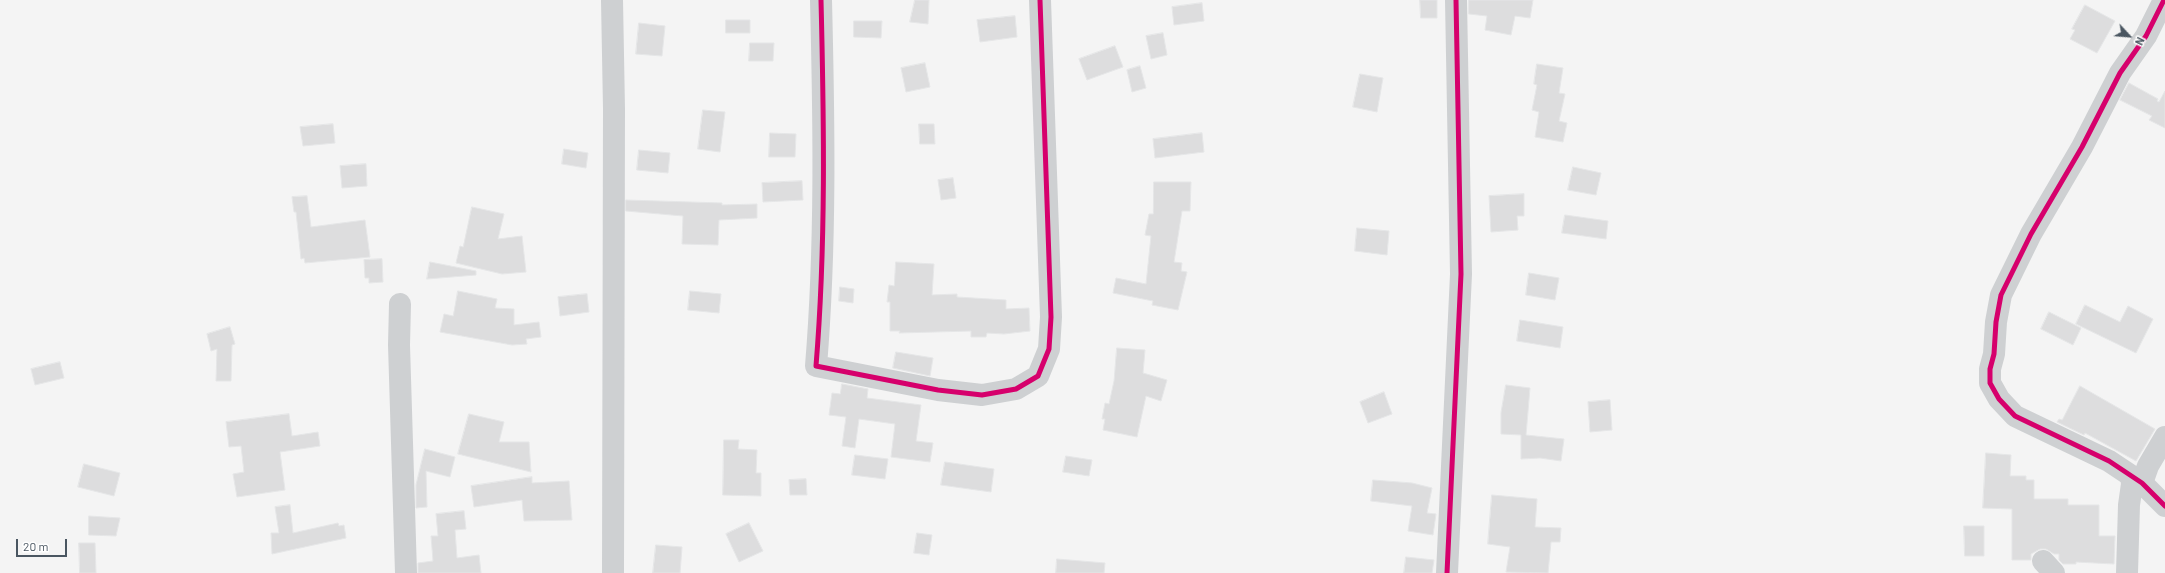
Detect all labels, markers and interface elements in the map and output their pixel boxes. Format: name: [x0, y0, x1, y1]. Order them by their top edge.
north arrow: [2109, 16, 2149, 56]
text: N: [2133, 35, 2148, 48]
scale bar: [18, 531, 69, 557]
text: 20 m: [23, 539, 49, 553]

